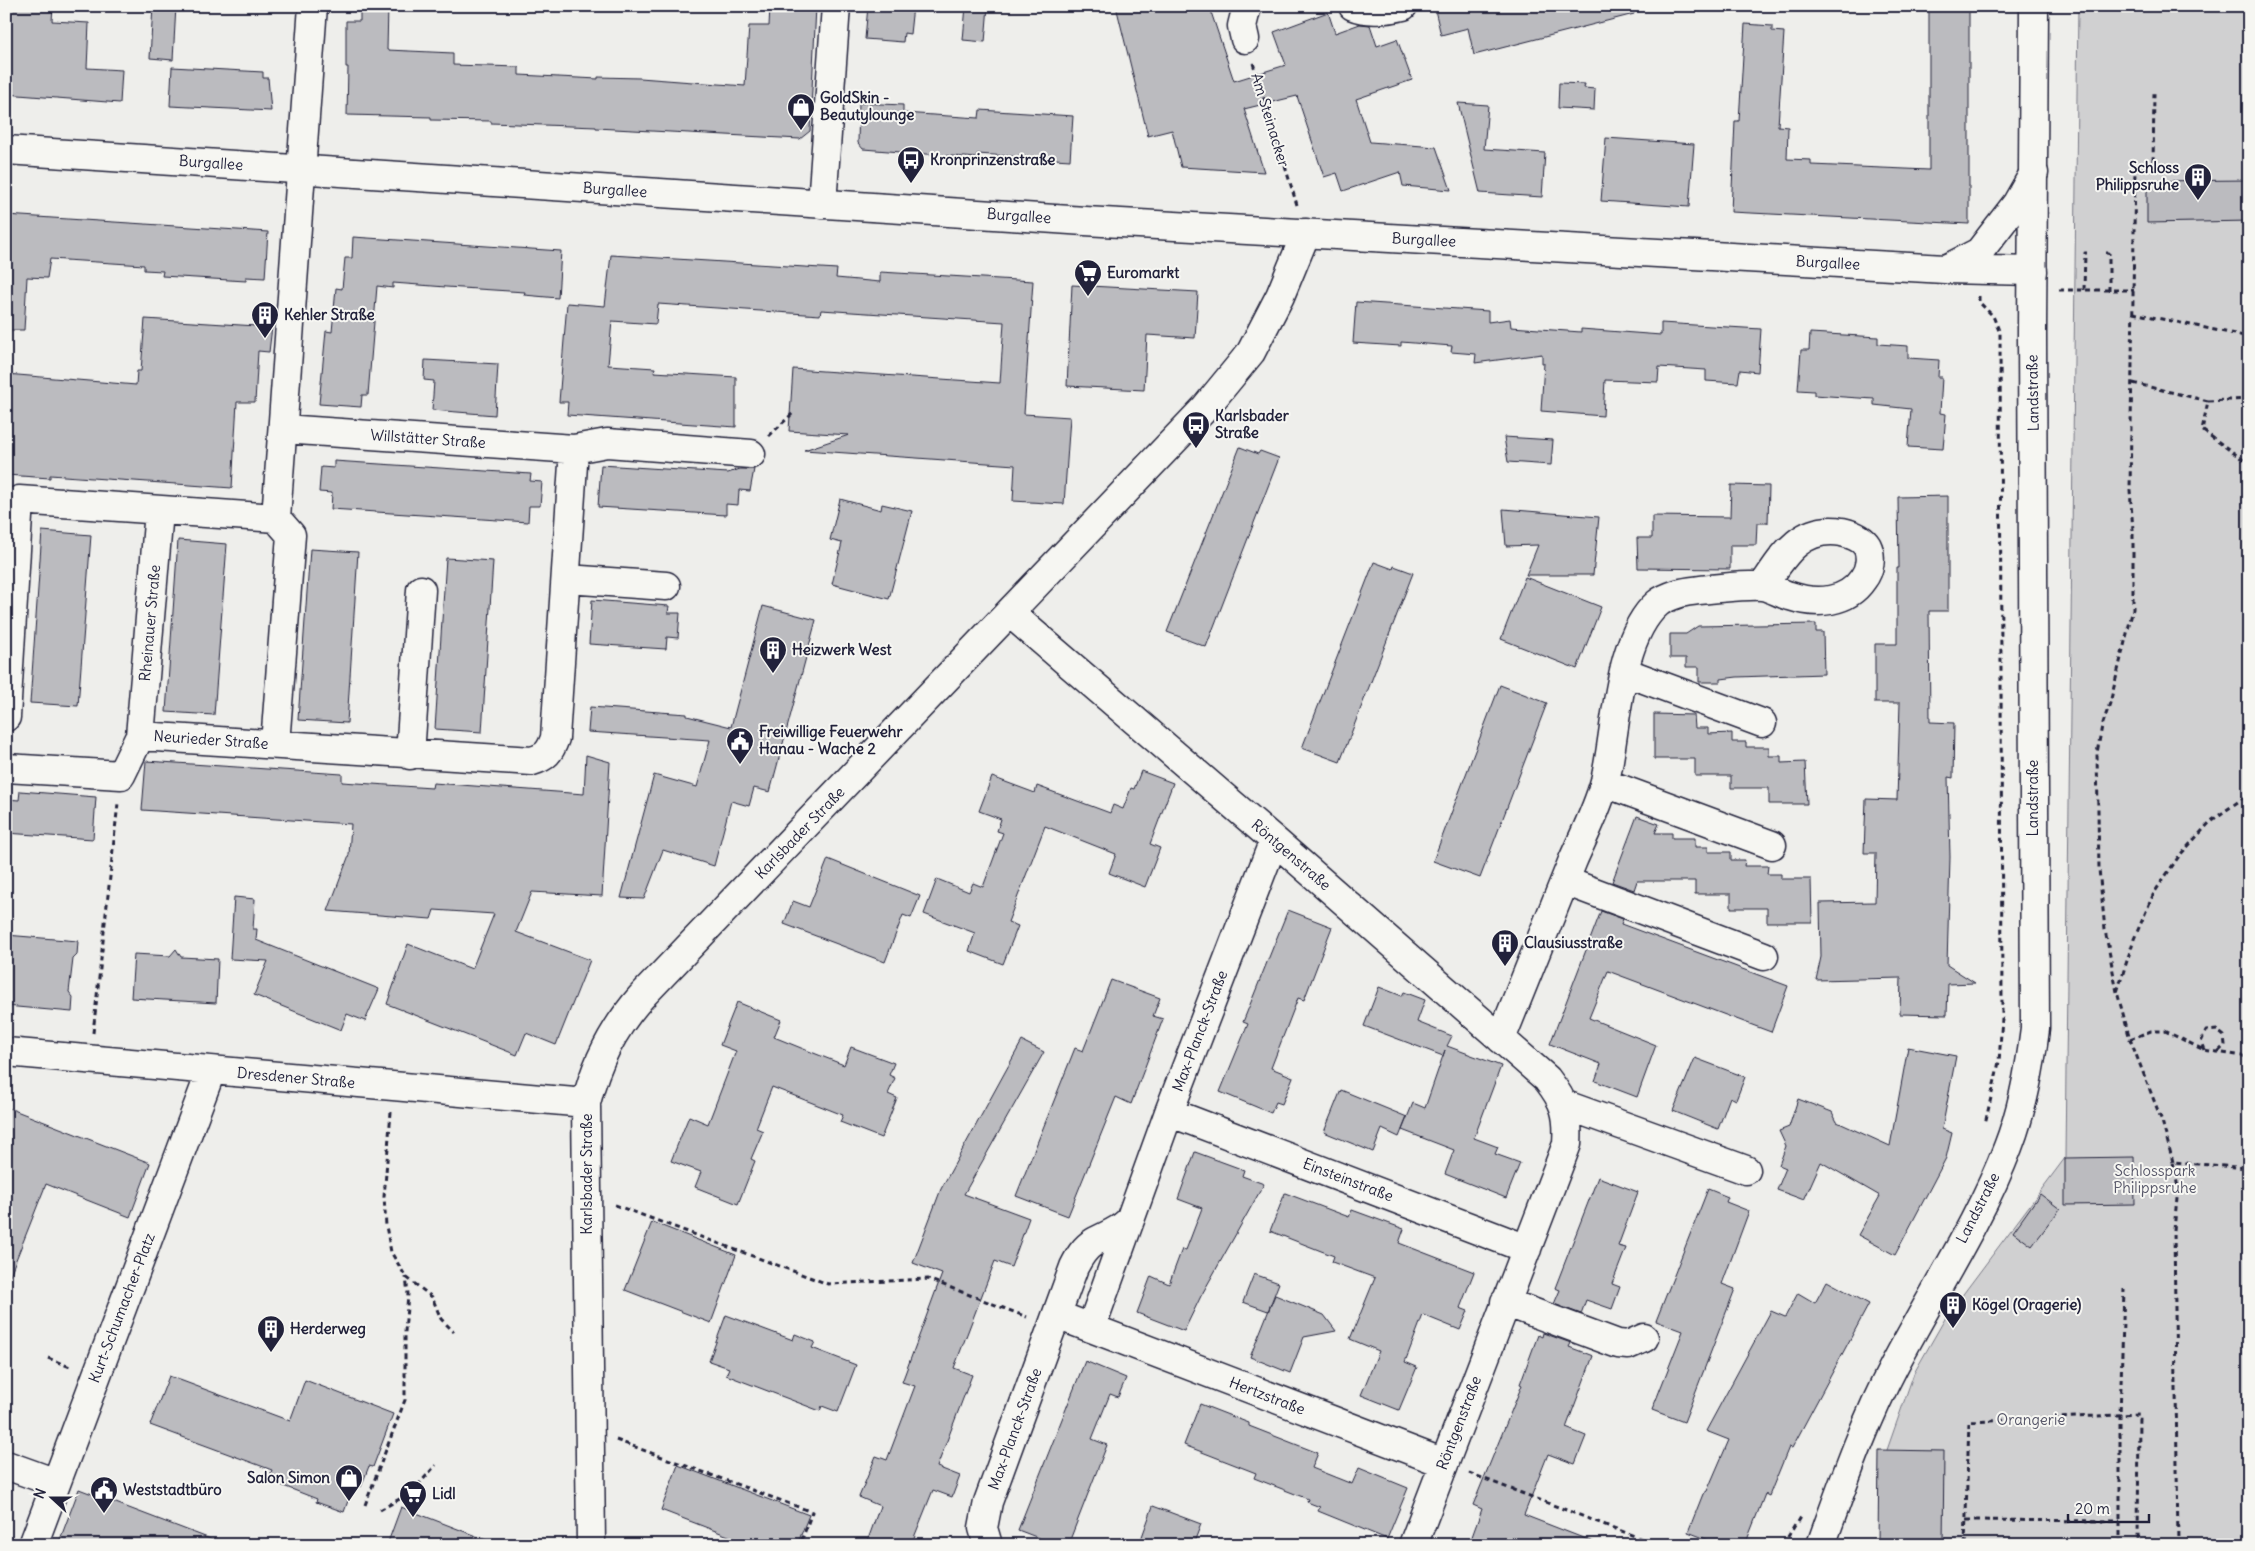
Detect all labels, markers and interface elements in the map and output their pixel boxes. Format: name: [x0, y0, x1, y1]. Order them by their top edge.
street label: Am Steinacker: [1247, 71, 1294, 169]
place label: GoldSkin - Beautylounge: [820, 88, 914, 125]
shop icon: GoldSkin - Beautylounge: [786, 92, 816, 131]
bus stop icon: Kronprinzenstraße: [896, 145, 926, 184]
place label: Kronprinzenstraße: [930, 150, 1055, 170]
street label: Burgallee: [178, 151, 244, 174]
place label: Schloss Philippsruhe: [2096, 158, 2179, 195]
building icon: Schloss Philippsruhe: [2183, 162, 2213, 201]
street label: Burgallee: [582, 178, 648, 201]
street label: Burgallee: [986, 204, 1052, 227]
street label: Burgallee: [1391, 228, 1457, 251]
street label: Burgallee: [1795, 251, 1861, 274]
supermarket icon: Euromarkt: [1073, 258, 1103, 297]
place label: Euromarkt: [1107, 263, 1180, 282]
building icon: Kehler Straße: [250, 300, 280, 339]
place label: Kehler Straße: [284, 305, 375, 324]
street label: Landstraße: [2022, 354, 2043, 432]
place label: Karlsbader Straße: [1215, 406, 1290, 442]
bus stop icon: Karlsbader Straße: [1181, 410, 1211, 449]
street label: Willstätter Straße: [370, 425, 486, 452]
street label: Rheinauer Straße: [135, 564, 164, 682]
building icon: Heizwerk West: [758, 635, 788, 674]
place label: Heizwerk West: [792, 640, 892, 659]
place label: Freiwillige Feuerwehr Hanau - Wache 2: [759, 722, 903, 758]
street label: Neurieder Straße: [153, 726, 269, 753]
public building icon: Freiwillige Feuerwehr Hanau - Wache 2: [725, 726, 755, 765]
street label: Landstraße: [2023, 760, 2042, 836]
street label: Karlsbader Straße: [751, 782, 849, 883]
street label: Röntgenstraße: [1248, 815, 1335, 894]
building icon: Clausiusstraße: [1490, 928, 1520, 967]
place label: Clausiusstraße: [1524, 933, 1623, 952]
street label: Max-Planck-Straße: [1168, 967, 1231, 1094]
street label: Dresdener Straße: [236, 1063, 356, 1092]
street label: Karlsbader Straße: [577, 1113, 596, 1235]
street label: Einsteinstraße: [1300, 1154, 1396, 1205]
park label: Schlosspark Philippsruhe: [2113, 1161, 2197, 1197]
street label: Landstraße: [1952, 1169, 2003, 1246]
street label: Kurt-Schumacher-Platz: [84, 1230, 159, 1385]
building icon: Kögel (Oragerie): [1938, 1290, 1968, 1329]
place label: Kögel (Oragerie): [1972, 1295, 2082, 1315]
building icon: Herderweg: [256, 1314, 286, 1353]
place label: Herderweg: [290, 1319, 366, 1339]
street label: Max-Planck-Straße: [984, 1365, 1045, 1492]
street label: Hertzstraße: [1227, 1372, 1308, 1419]
street label: Röntgenstraße: [1432, 1373, 1485, 1473]
park label: Orangerie: [1997, 1410, 2065, 1429]
shop icon: Salon Simon: [334, 1463, 364, 1502]
place label: Salon Simon: [247, 1468, 330, 1487]
north arrow: [28, 1474, 78, 1524]
public building icon: Weststadtbüro: [89, 1475, 119, 1514]
supermarket icon: Lidl: [398, 1479, 428, 1518]
place label: Weststadtbüro: [123, 1480, 222, 1499]
place label: Lidl: [432, 1484, 456, 1503]
text: N: [30, 1486, 50, 1501]
scale bar: [2068, 1491, 2149, 1523]
text: 20 m: [2075, 1499, 2110, 1518]

